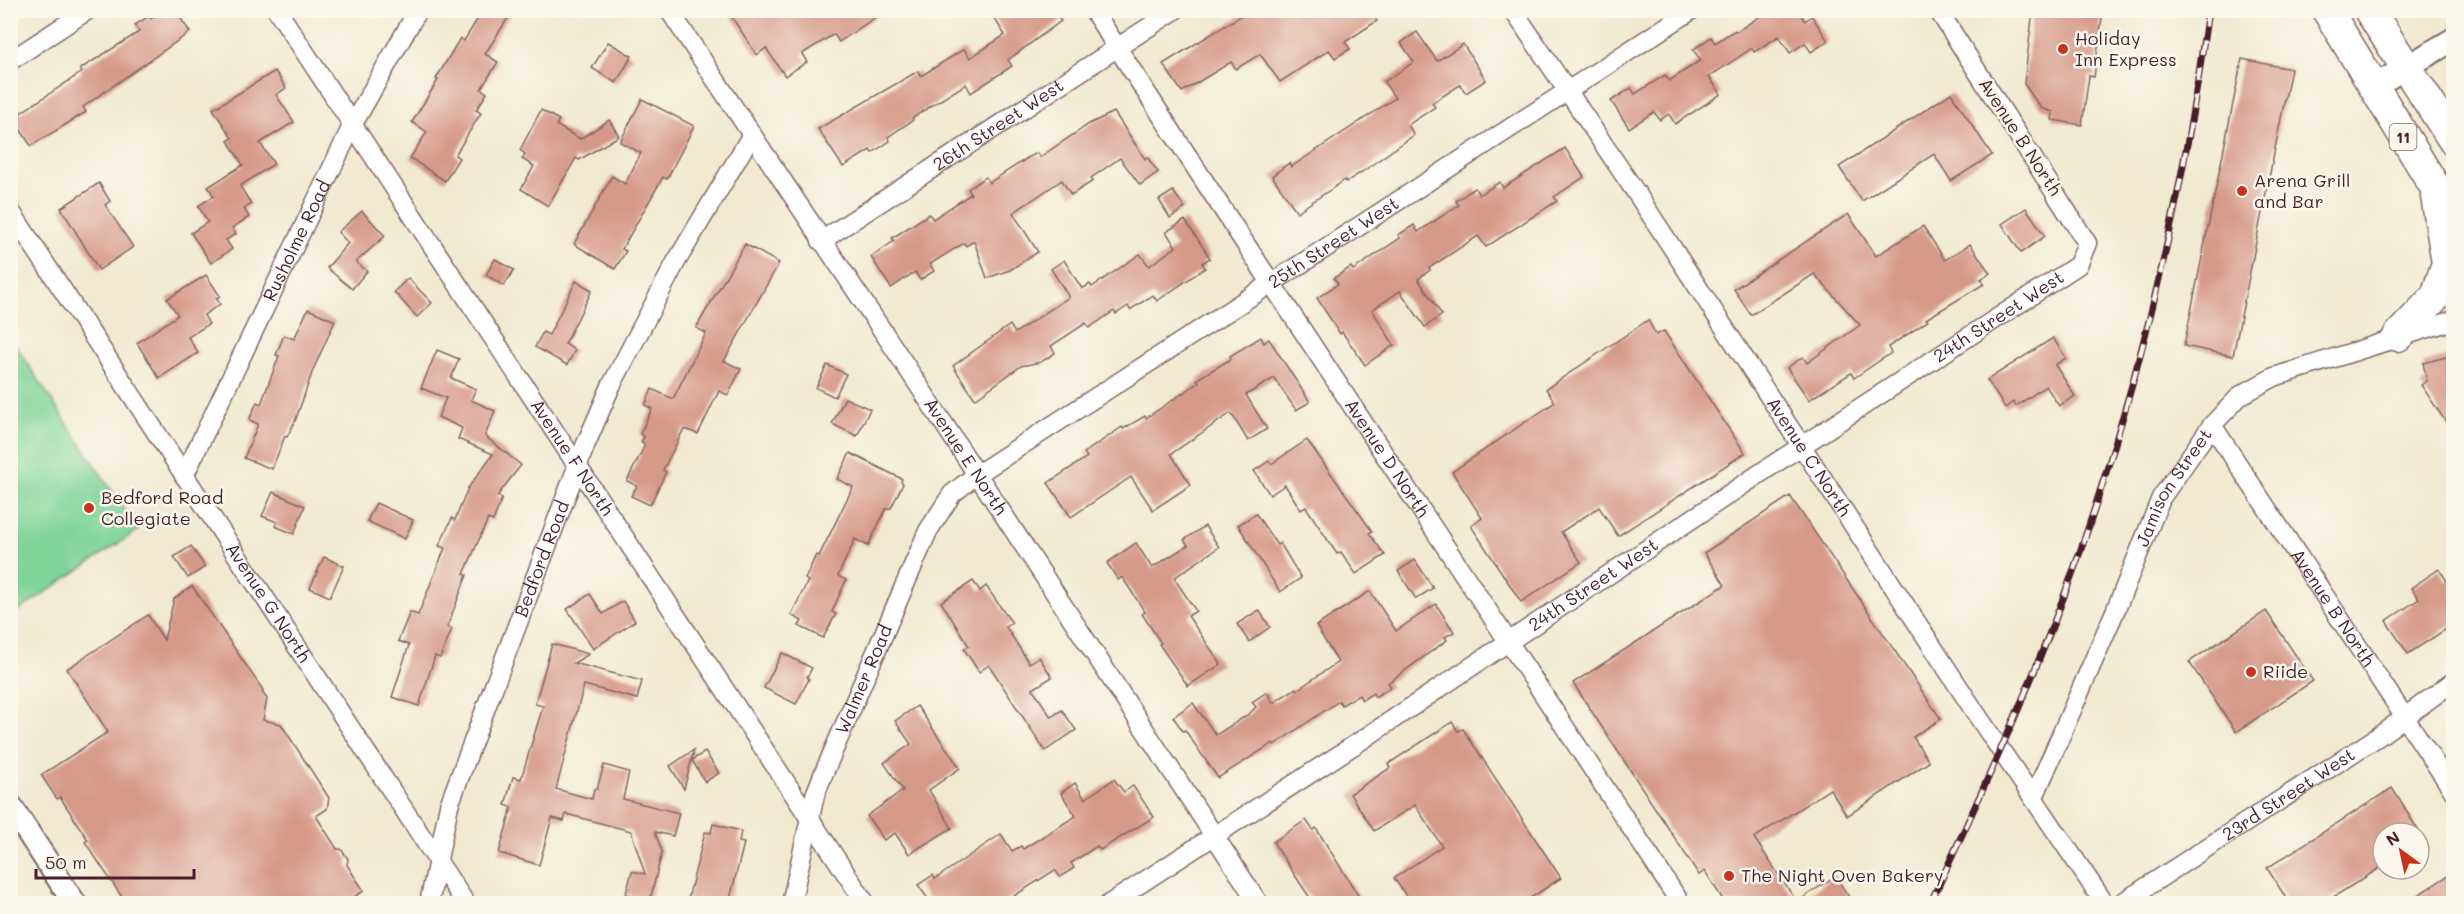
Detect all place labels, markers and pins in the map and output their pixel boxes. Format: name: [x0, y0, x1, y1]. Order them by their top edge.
place label: Holiday Inn Express: [2075, 26, 2177, 71]
marker: Holiday Inn Express: [2056, 42, 2070, 56]
place label: Arena Grill and Bar: [2254, 168, 2351, 213]
marker: Arena Grill and Bar: [2235, 184, 2249, 198]
place label: Bedford Road Collegiate: [101, 485, 223, 530]
marker: Bedford Road Collegiate: [82, 501, 96, 515]
place label: Riide: [2263, 659, 2308, 683]
marker: Riide: [2244, 665, 2258, 679]
place label: The Night Oven Bakery: [1741, 863, 1943, 887]
marker: The Night Oven Bakery: [1722, 869, 1736, 883]

